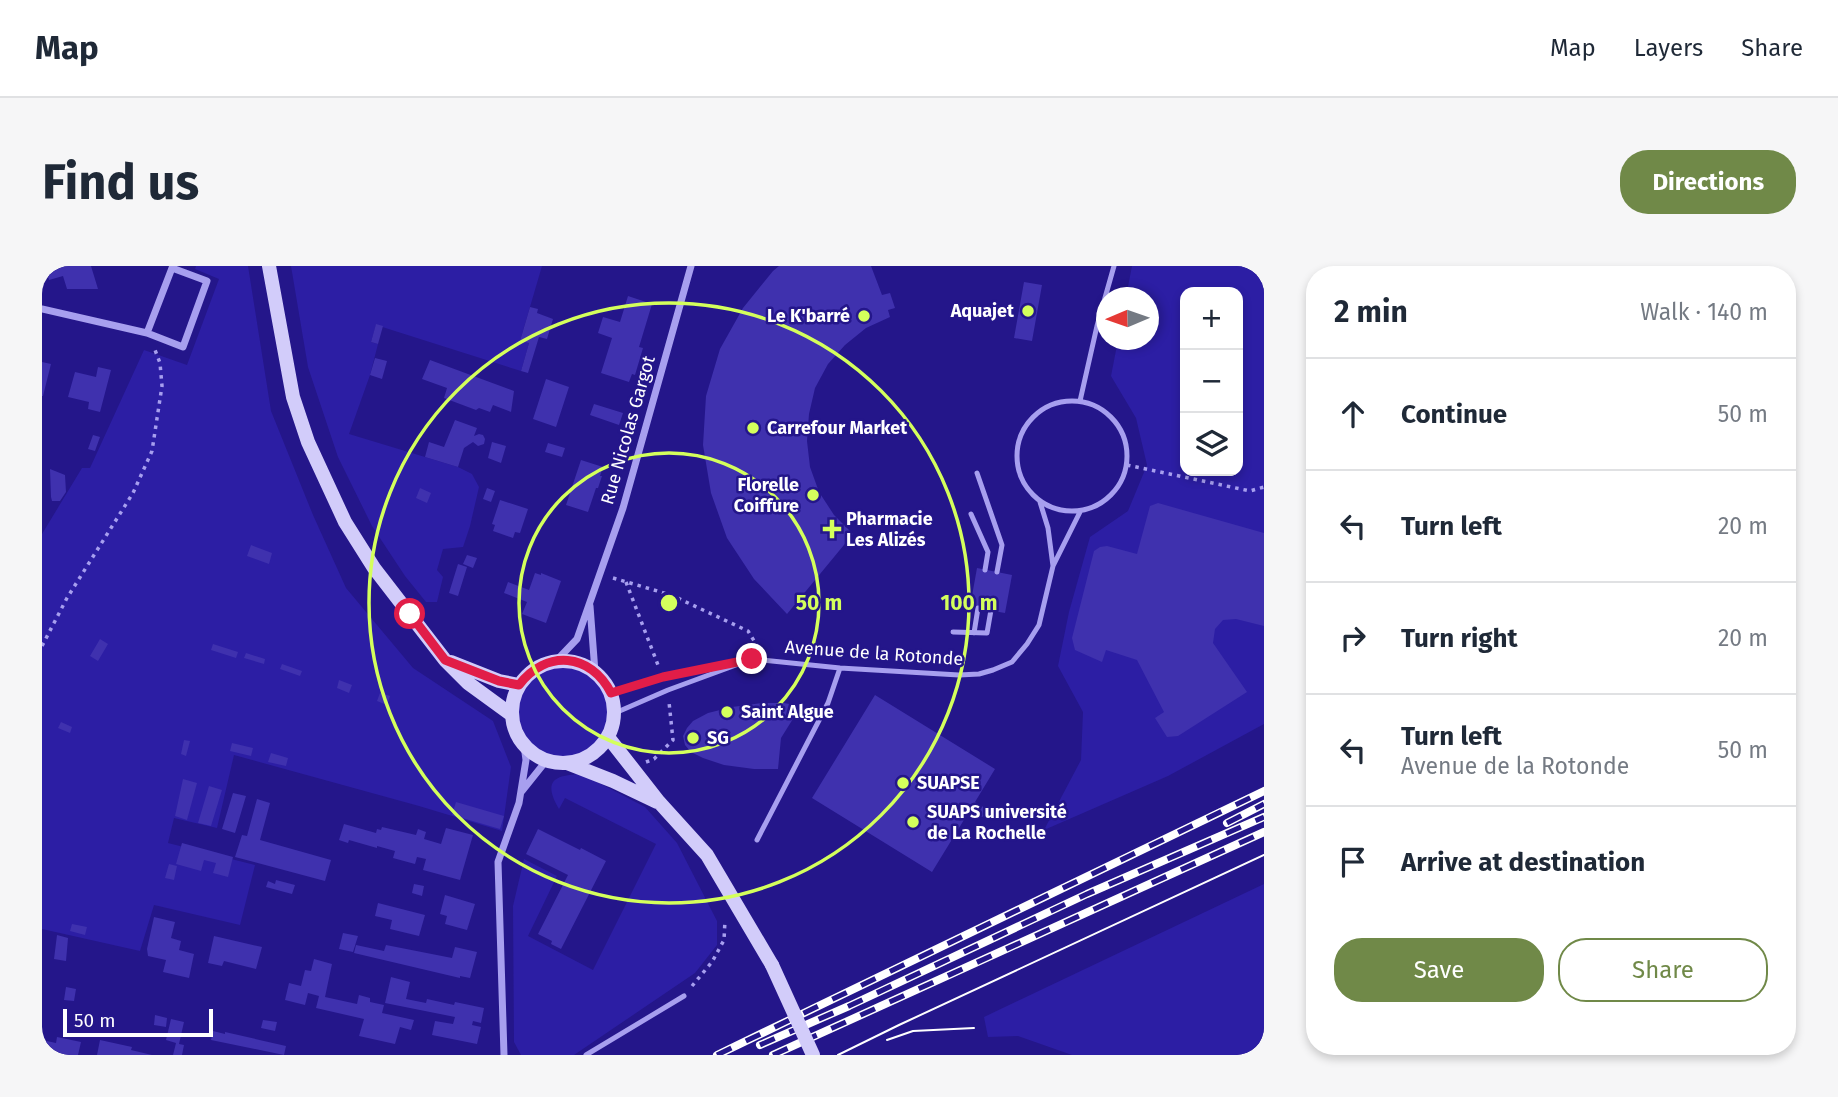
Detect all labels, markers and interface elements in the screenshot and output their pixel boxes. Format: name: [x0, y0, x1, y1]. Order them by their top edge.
text: Map: [35, 28, 99, 68]
text: Map: [1550, 34, 1596, 62]
text: Layers: [1634, 34, 1703, 62]
text: Share: [1741, 34, 1803, 62]
button: Directions: [1620, 150, 1796, 214]
text: Find us: [42, 153, 199, 212]
north arrow: [1096, 287, 1159, 350]
map controls: [1180, 287, 1243, 476]
button: +: [1180, 287, 1243, 350]
text: 2 min: [1334, 294, 1408, 330]
text: Walk · 140 m: [1640, 298, 1768, 326]
place label: Aquajet: [950, 300, 1015, 322]
marker: Aquajet: [1020, 303, 1036, 319]
place label: Le K'barré: [767, 305, 850, 327]
marker: Le K'barré: [856, 308, 872, 324]
button: −: [1180, 350, 1243, 413]
street label: Rue Nicolas Gargot: [596, 352, 660, 507]
icon: ahead: [1334, 395, 1372, 433]
text: Continue: [1401, 399, 1507, 430]
text: 50 m: [1718, 400, 1768, 428]
button: layers: [1180, 413, 1243, 476]
place label: Carrefour Market: [767, 417, 908, 439]
marker: Carrefour Market: [745, 420, 761, 436]
place label: Florelle Coiffure: [734, 474, 799, 517]
marker: Florelle Coiffure: [805, 487, 821, 503]
icon: left: [1334, 507, 1372, 545]
place label: Pharmacie Les Alizés: [846, 508, 933, 551]
text: Turn left: [1401, 511, 1502, 542]
text: 20 m: [1718, 512, 1768, 540]
marker: Pharmacie Les Alizés: [824, 521, 840, 537]
text: 50 m: [796, 590, 842, 616]
text: 100 m: [940, 590, 998, 616]
centre of rings: [657, 591, 681, 615]
route start: [394, 598, 425, 629]
icon: right: [1334, 619, 1372, 657]
text: Turn right: [1401, 623, 1518, 654]
text: 20 m: [1718, 624, 1768, 652]
street label: Avenue de la Rotonde: [784, 636, 964, 670]
route end: [736, 643, 767, 674]
place label: Saint Algue: [741, 701, 834, 723]
marker: Saint Algue: [719, 704, 735, 720]
text: Turn left: [1401, 721, 1502, 752]
place label: SG: [707, 727, 729, 749]
marker: SG: [685, 730, 701, 746]
icon: left: [1334, 731, 1372, 769]
text: 50 m: [1718, 736, 1768, 764]
text: Avenue de la Rotonde: [1401, 752, 1629, 780]
place label: SUAPSE: [917, 772, 980, 794]
marker: SUAPSE: [895, 775, 911, 791]
place label: SUAPS université de La Rochelle: [927, 801, 1067, 844]
marker: SUAPS université de La Rochelle: [905, 814, 921, 830]
icon: arrive: [1334, 843, 1372, 881]
text: Arrive at destination: [1401, 847, 1645, 878]
button: Save: [1334, 938, 1544, 1002]
button: Share: [1558, 938, 1768, 1002]
scale bar: [63, 1006, 214, 1038]
text: 50 m: [74, 1009, 115, 1032]

